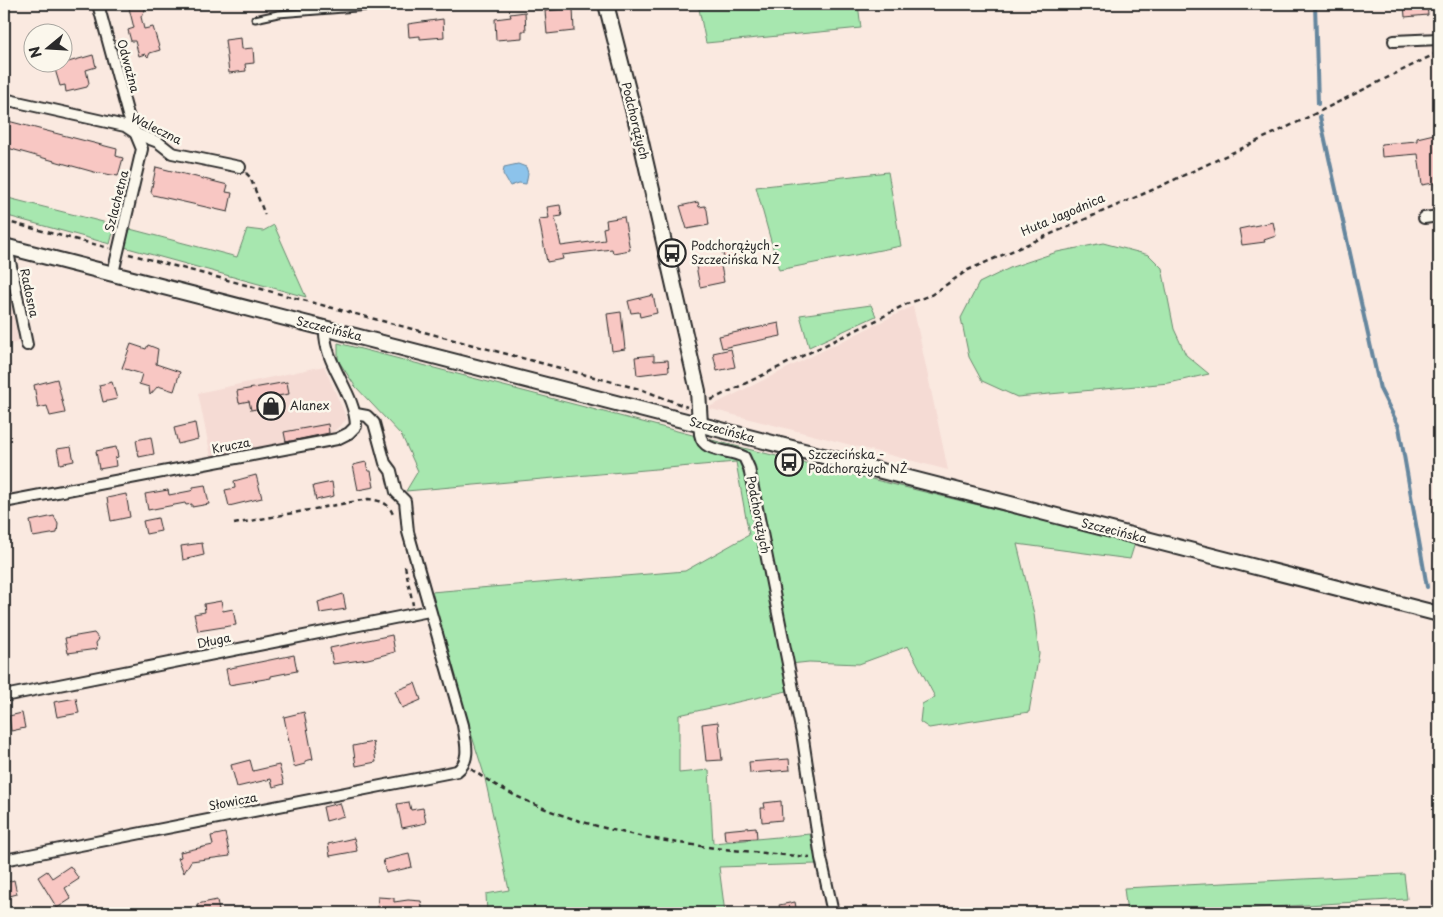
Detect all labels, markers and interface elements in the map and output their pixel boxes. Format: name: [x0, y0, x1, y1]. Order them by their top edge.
north arrow: [22, 22, 72, 72]
street label: Odważna: [113, 37, 145, 95]
text: N: [23, 44, 47, 61]
street label: Podchorążych: [618, 80, 654, 161]
street label: Waleczna: [128, 108, 186, 148]
street label: Szlachetna: [100, 168, 132, 233]
street label: Huta Jagodnica: [1018, 188, 1108, 240]
place label: Podchorążych - Szczecińska NŻ: [691, 236, 780, 268]
bus stop icon: Podchorążych - Szczecińska NŻ: [657, 238, 687, 268]
street label: Radosna: [16, 267, 44, 319]
street label: Szczecińska: [294, 311, 365, 345]
shop icon: Alanex: [256, 391, 286, 421]
place label: Alanex: [290, 396, 329, 414]
street label: Szczecińska: [687, 412, 758, 447]
street label: Krucza: [210, 432, 252, 458]
place label: Szczecińska - Podchorążych NŻ: [808, 445, 908, 477]
bus stop icon: Szczecińska - Podchorążych NŻ: [774, 447, 804, 477]
street label: Podchorążych: [743, 474, 775, 556]
street label: Szczecińska: [1079, 513, 1150, 547]
street label: Długa: [195, 628, 233, 652]
street label: Słowicza: [207, 787, 259, 815]

